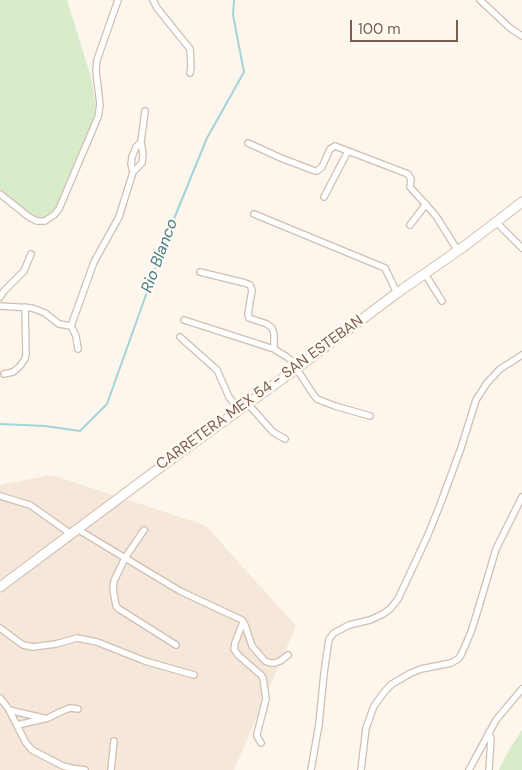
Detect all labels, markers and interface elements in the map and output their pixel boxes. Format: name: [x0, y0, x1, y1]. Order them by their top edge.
scale bar: [352, 10, 460, 42]
text: 100 m: [358, 19, 401, 39]
water label: Rio Blanco: [138, 216, 182, 296]
street label: CARRETERA MEX 54 - SAN ESTEBAN: [153, 312, 367, 474]

